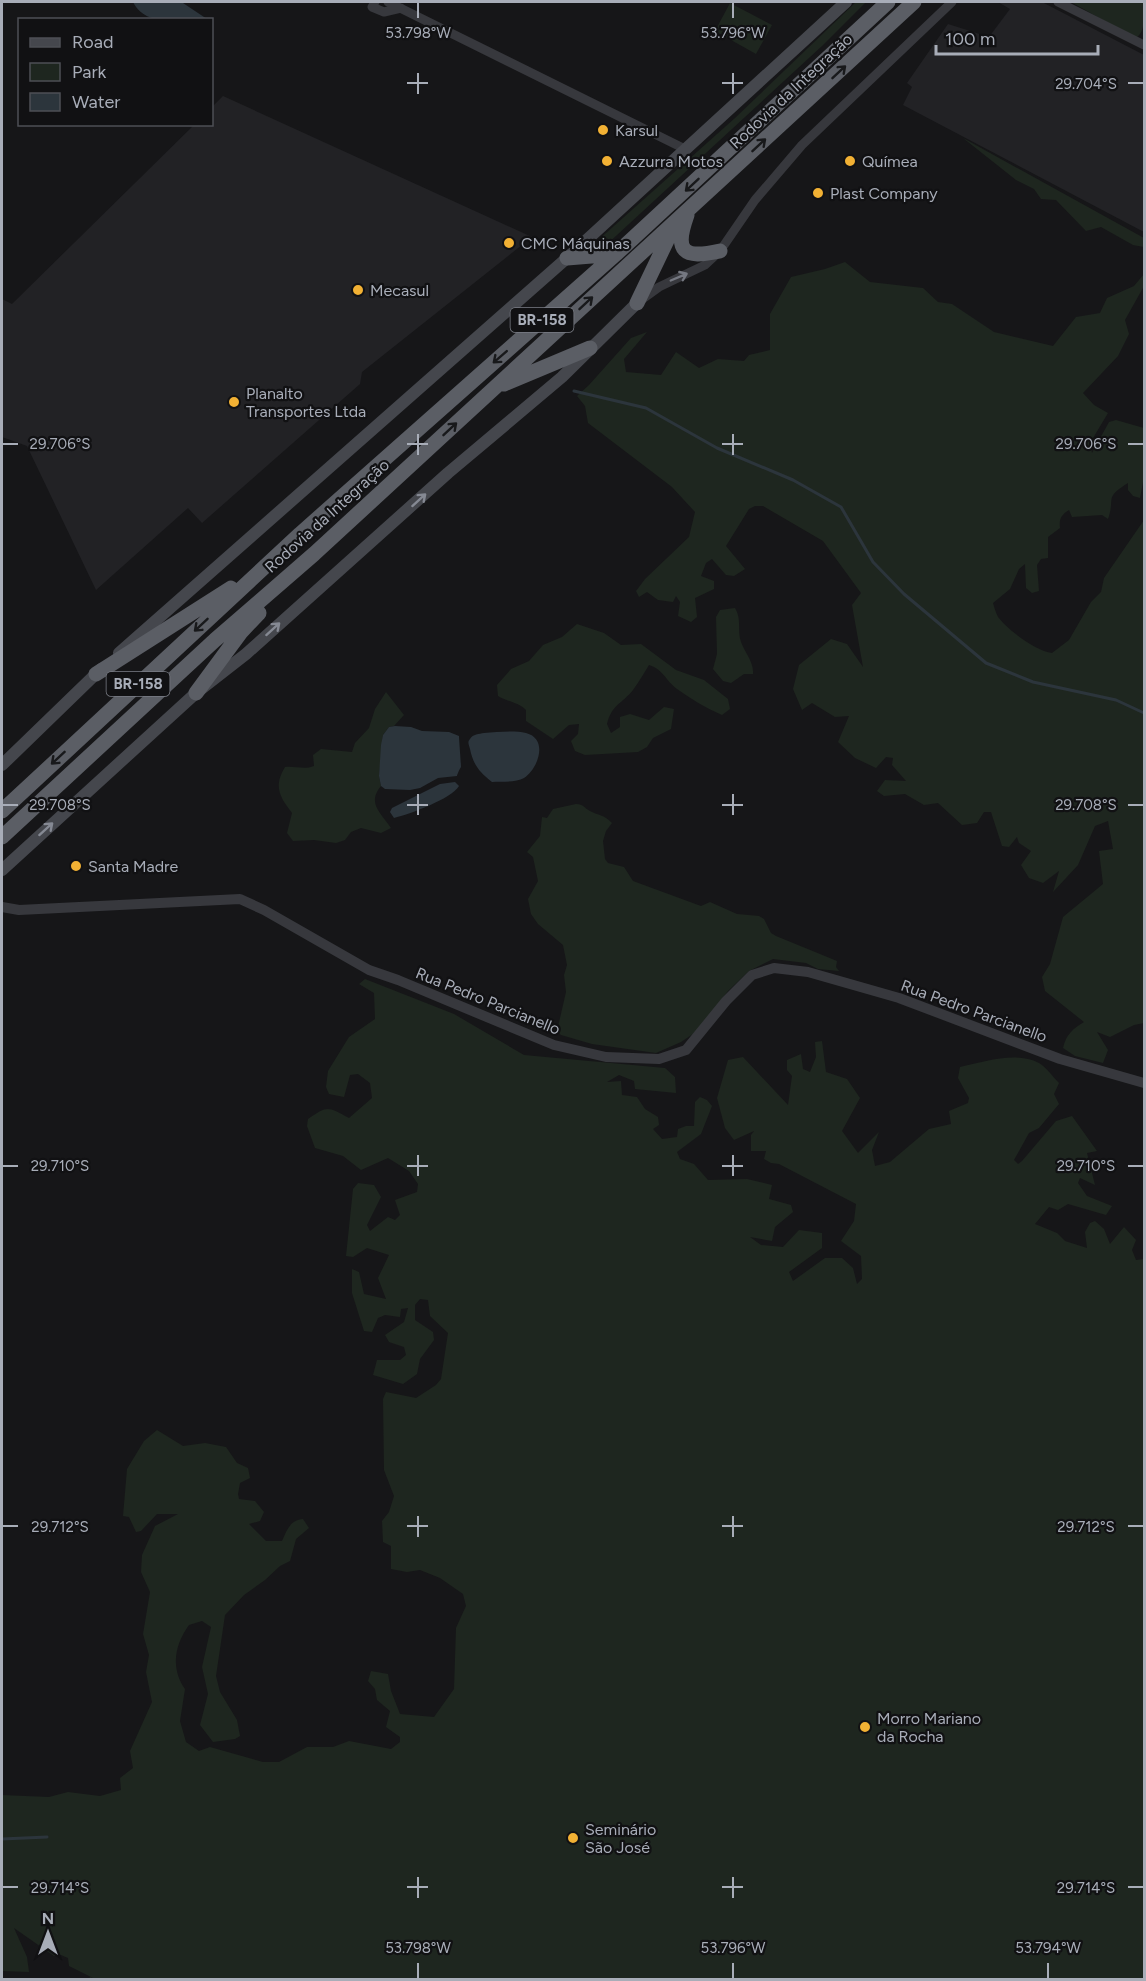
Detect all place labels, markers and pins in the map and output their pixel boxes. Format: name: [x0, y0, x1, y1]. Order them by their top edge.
place label: Karsul: [615, 121, 658, 140]
marker: Karsul: [596, 123, 610, 137]
place label: Azzurra Motos: [619, 152, 723, 171]
place label: Químea: [862, 152, 918, 171]
marker: Azzurra Motos: [600, 154, 614, 168]
marker: Químea: [843, 154, 857, 168]
place label: Plast Company: [830, 184, 938, 203]
marker: Plast Company: [811, 186, 825, 200]
place label: CMC Máquinas: [521, 234, 630, 253]
marker: CMC Máquinas: [502, 236, 516, 250]
place label: Mecasul: [370, 281, 429, 300]
marker: Mecasul: [351, 283, 365, 297]
place label: Planalto Transportes Ltda: [246, 384, 366, 421]
marker: Planalto Transportes Ltda: [227, 395, 241, 409]
place label: Santa Madre: [88, 857, 179, 876]
marker: Santa Madre: [69, 859, 83, 873]
place label: Morro Mariano da Rocha: [877, 1709, 981, 1746]
marker: Morro Mariano da Rocha: [858, 1720, 872, 1734]
place label: Seminário São José: [585, 1820, 656, 1857]
marker: Seminário São José: [566, 1831, 580, 1845]

